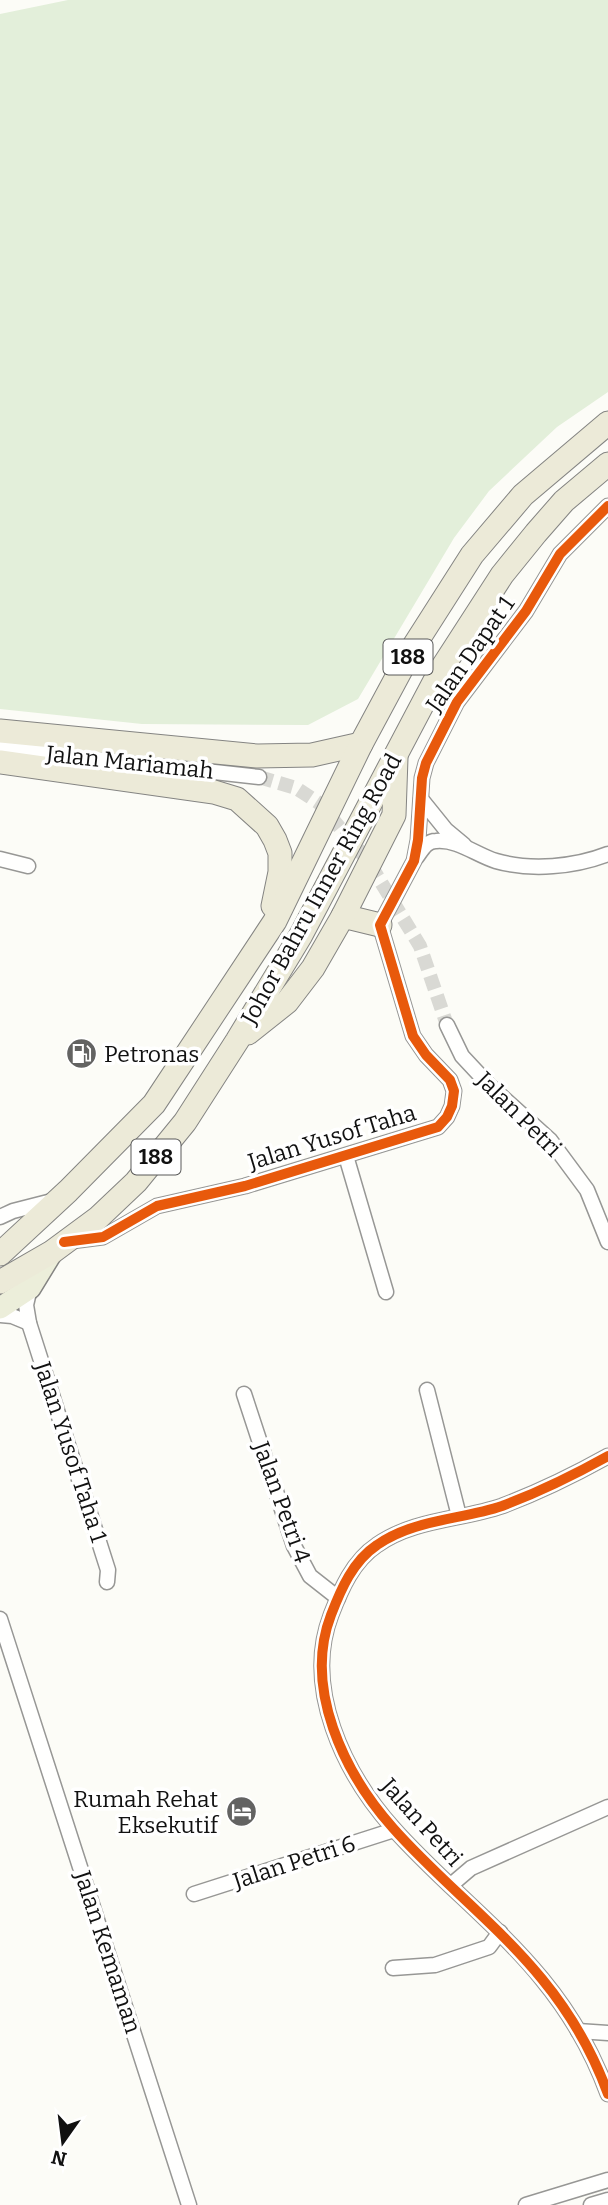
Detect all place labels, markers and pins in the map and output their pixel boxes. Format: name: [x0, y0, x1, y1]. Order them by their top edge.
fuel station icon: Petronas: [64, 1037, 98, 1071]
place label: Petronas: [104, 1040, 199, 1068]
place label: Rumah Rehat Eksekutif: [73, 1785, 220, 1839]
hotel icon: Rumah Rehat Eksekutif: [224, 1795, 258, 1829]

